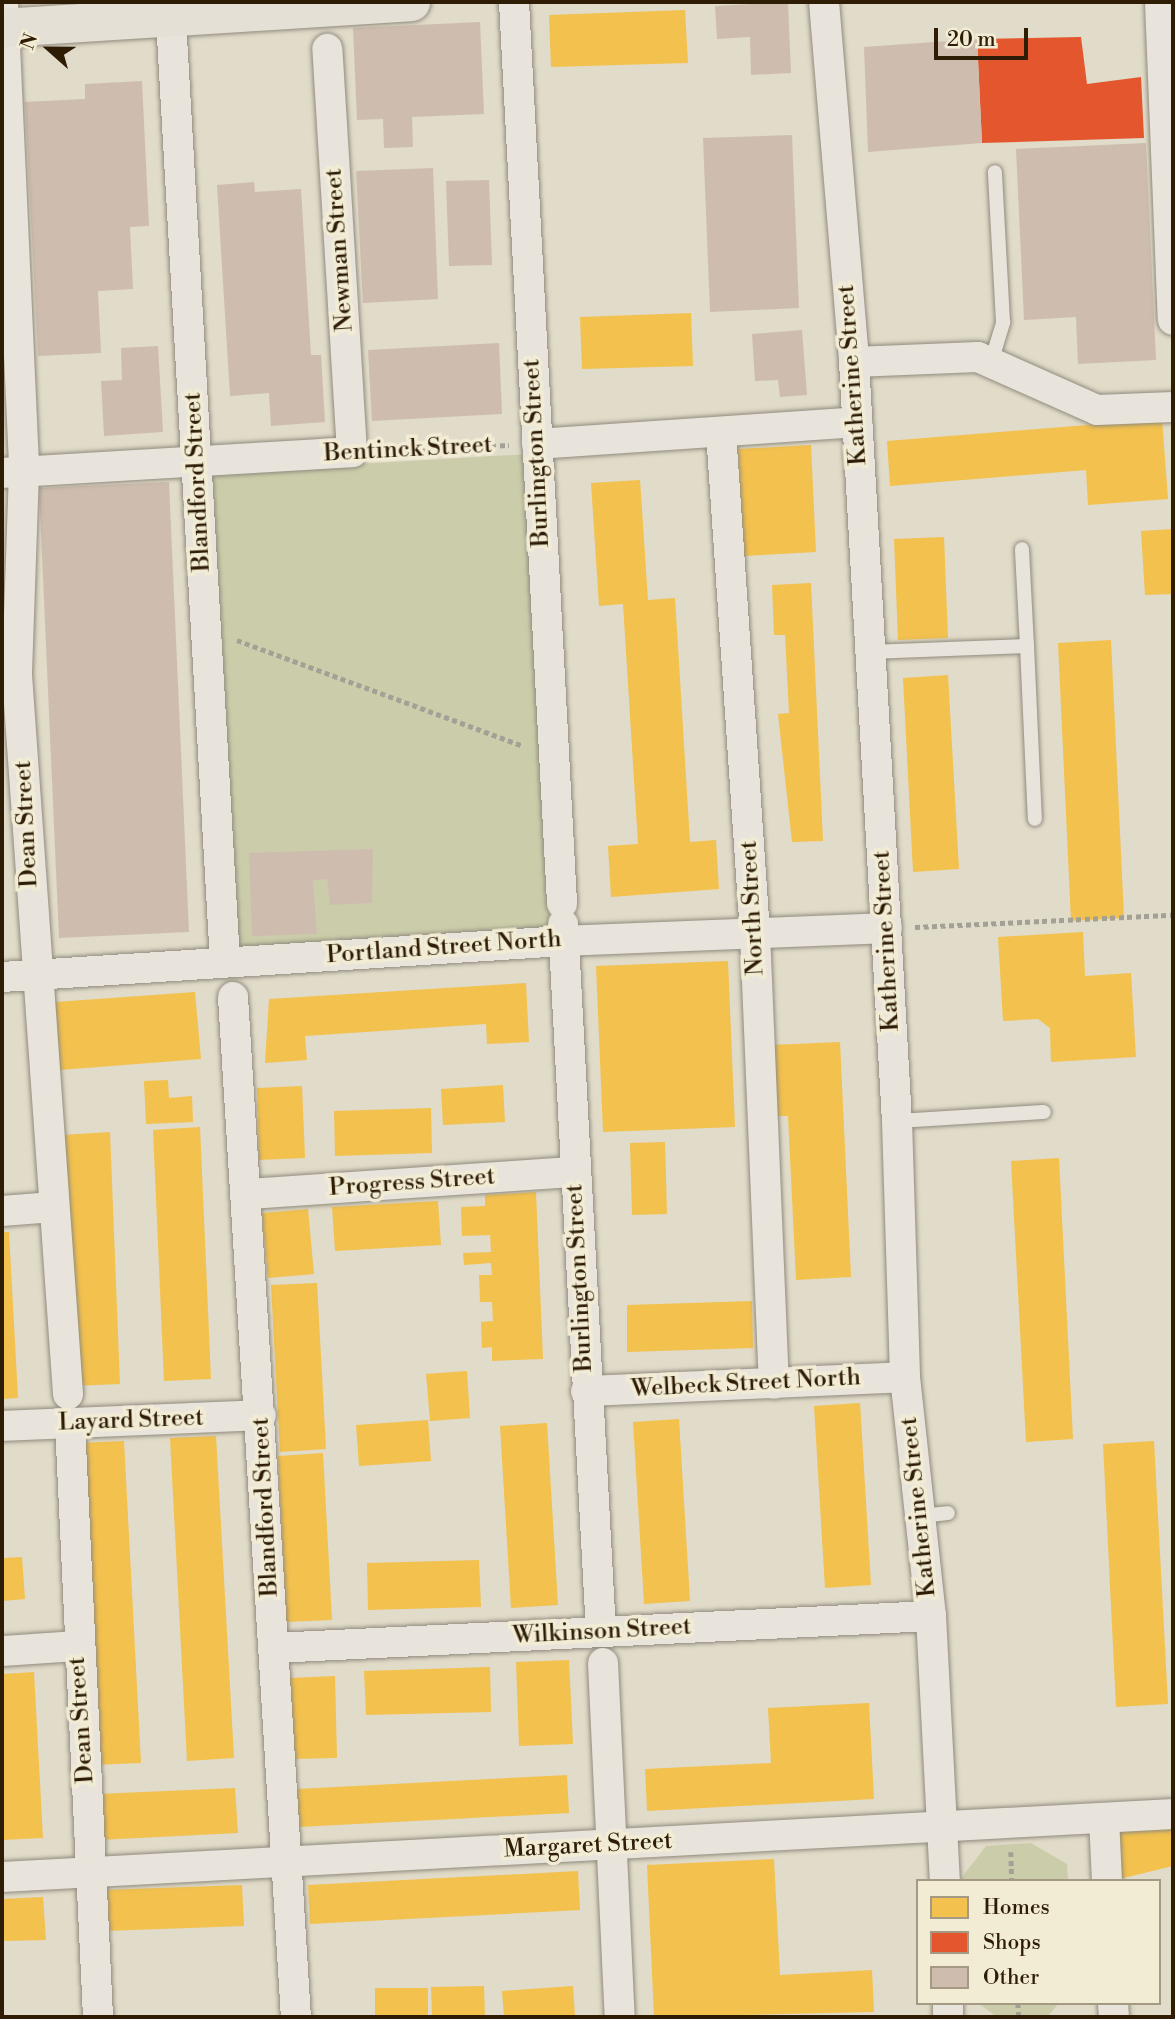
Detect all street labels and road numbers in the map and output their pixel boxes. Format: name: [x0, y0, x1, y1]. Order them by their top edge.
street label: Newman Street: [320, 167, 360, 333]
street label: Katherine Street: [832, 284, 874, 466]
street label: Burlington Street: [518, 358, 556, 548]
street label: Blandford Street: [179, 392, 217, 572]
street label: Bentinck Street: [323, 431, 493, 469]
street label: Dean Street: [9, 760, 45, 888]
street label: North Street: [735, 840, 771, 976]
street label: Katherine Street: [868, 850, 906, 1032]
street label: Portland Street North: [326, 925, 562, 971]
street label: Progress Street: [328, 1163, 496, 1203]
street label: Burlington Street: [561, 1183, 599, 1373]
street label: Welbeck Street North: [630, 1364, 862, 1404]
street label: Layard Street: [58, 1404, 204, 1438]
street label: Katherine Street: [895, 1415, 943, 1599]
street label: Blandford Street: [247, 1417, 285, 1597]
street label: Wilkinson Street: [512, 1613, 692, 1651]
street label: Dean Street: [63, 1655, 101, 1785]
street label: Margaret Street: [503, 1827, 673, 1865]

